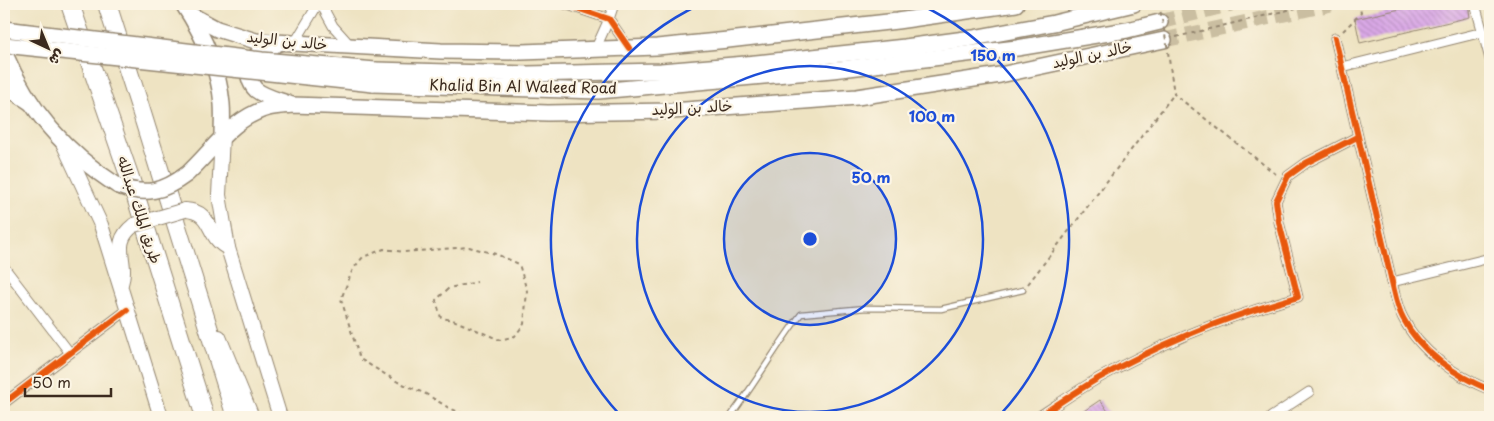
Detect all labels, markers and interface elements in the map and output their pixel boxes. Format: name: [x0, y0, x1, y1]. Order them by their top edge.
north arrow: [22, 22, 72, 72]
street label: خالد بن الوليد: [246, 24, 329, 55]
street label: خالد بن الوليد: [1050, 34, 1134, 73]
text: 150 m: [970, 43, 1016, 66]
text: ش: [45, 45, 70, 71]
street label: Khalid Bin Al Waleed Road: [429, 72, 617, 99]
street label: خالد بن الوليد: [651, 93, 733, 120]
text: 100 m: [909, 104, 955, 127]
street label: طريق الملك عبدالله: [112, 153, 169, 266]
text: 50 m: [852, 165, 890, 188]
centre of rings: [801, 230, 819, 248]
scale bar: [25, 366, 111, 398]
text: 50 m: [32, 370, 71, 393]

